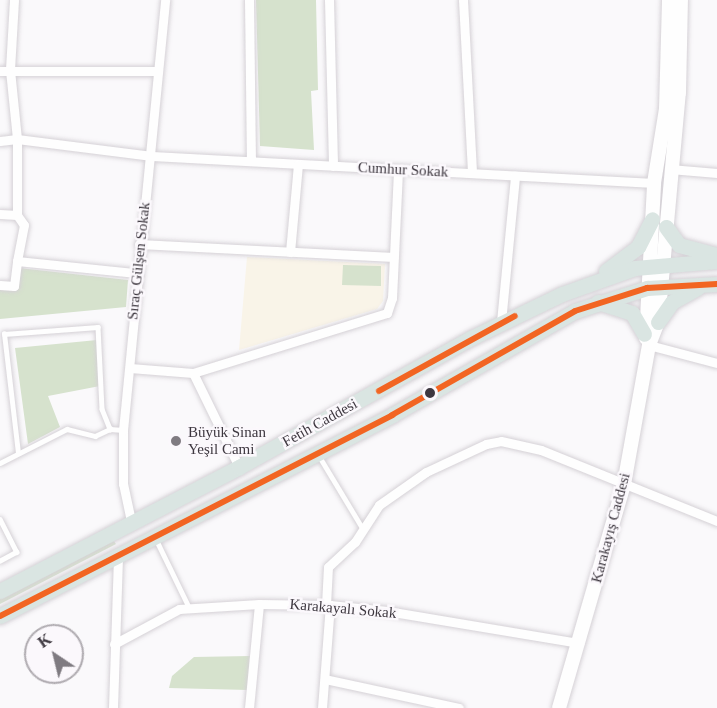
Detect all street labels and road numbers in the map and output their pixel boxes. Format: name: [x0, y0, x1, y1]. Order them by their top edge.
street label: Cumhur Sokak: [357, 159, 449, 181]
street label: Sıraç Gülşen Sokak: [124, 201, 154, 321]
street label: Fetih Caddesi: [279, 395, 361, 451]
street label: Karakayış Caddesi: [588, 471, 634, 585]
street label: Karakayalı Sokak: [289, 595, 397, 623]

